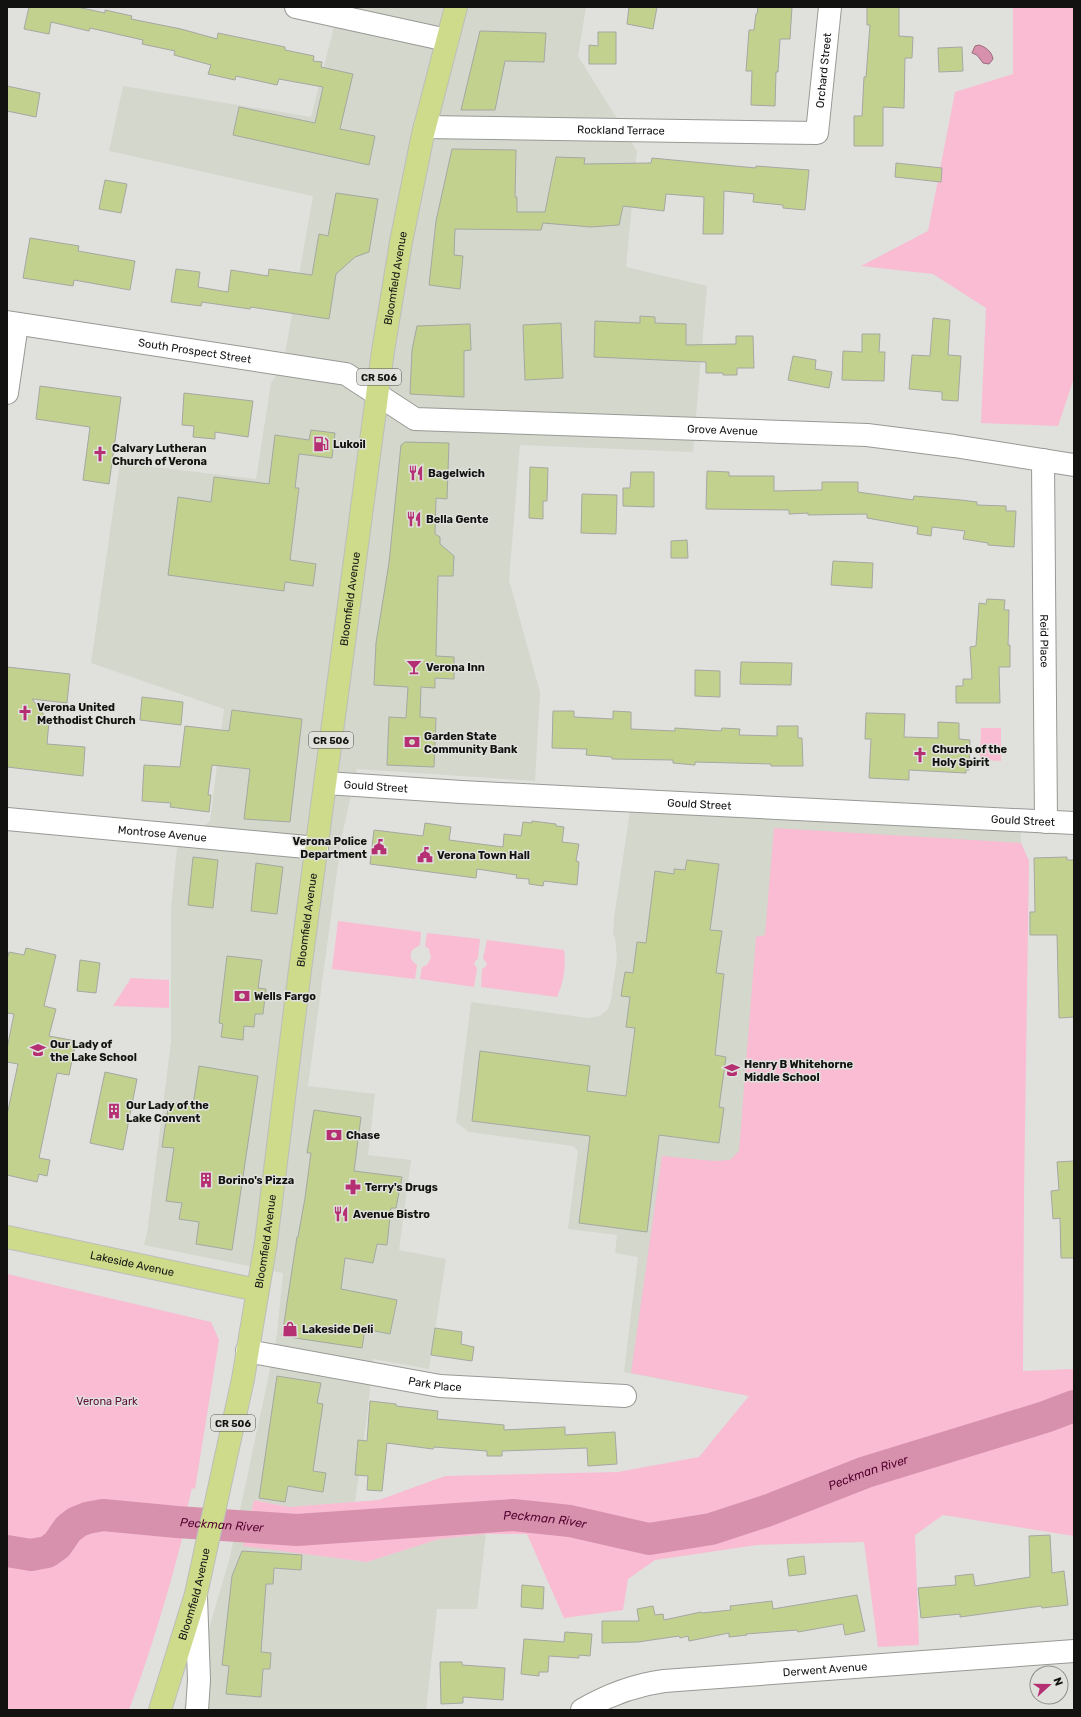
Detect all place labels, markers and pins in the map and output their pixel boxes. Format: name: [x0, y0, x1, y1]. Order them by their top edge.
fuel station icon: Lukoil: [312, 435, 330, 453]
place label: Lukoil: [333, 438, 366, 451]
place label: Calvary Lutheran Church of Verona: [112, 442, 207, 468]
church icon: Calvary Lutheran Church of Verona: [91, 445, 109, 463]
restaurant icon: Bagelwich: [407, 464, 425, 482]
place label: Bagelwich: [428, 467, 485, 480]
restaurant icon: Bella Gente: [405, 510, 423, 528]
place label: Bella Gente: [426, 513, 489, 526]
bar icon: Verona Inn: [405, 658, 423, 676]
place label: Verona Inn: [426, 661, 485, 674]
place label: Verona United Methodist Church: [37, 701, 136, 727]
church icon: Verona United Methodist Church: [16, 704, 34, 722]
place label: Garden State Community Bank: [424, 730, 518, 756]
bank icon: Garden State Community Bank: [403, 733, 421, 751]
place label: Church of the Holy Spirit: [932, 743, 1008, 769]
church icon: Church of the Holy Spirit: [911, 746, 929, 764]
place label: Verona Police Department: [292, 835, 367, 861]
public building icon: Verona Police Department: [370, 838, 388, 856]
public building icon: Verona Town Hall: [416, 846, 434, 864]
place label: Verona Town Hall: [437, 849, 530, 862]
bank icon: Wells Fargo: [233, 987, 251, 1005]
place label: Wells Fargo: [254, 990, 316, 1003]
place label: Our Lady of the Lake School: [50, 1038, 137, 1064]
school or university icon: Our Lady of the Lake School: [29, 1041, 47, 1059]
place label: Henry B Whitehorne Middle School: [744, 1058, 853, 1084]
school or university icon: Henry B Whitehorne Middle School: [723, 1061, 741, 1079]
place label: Our Lady of the Lake Convent: [126, 1099, 209, 1125]
building icon: Our Lady of the Lake Convent: [105, 1102, 123, 1120]
bank icon: Chase: [325, 1126, 343, 1144]
place label: Chase: [346, 1129, 380, 1142]
building icon: Borino's Pizza: [197, 1171, 215, 1189]
place label: Borino's Pizza: [218, 1174, 294, 1187]
pharmacy icon: Terry's Drugs: [344, 1178, 362, 1196]
place label: Terry's Drugs: [365, 1181, 438, 1194]
restaurant icon: Avenue Bistro: [332, 1205, 350, 1223]
place label: Avenue Bistro: [353, 1208, 430, 1221]
shop icon: Lakeside Deli: [281, 1320, 299, 1338]
place label: Lakeside Deli: [302, 1323, 374, 1336]

